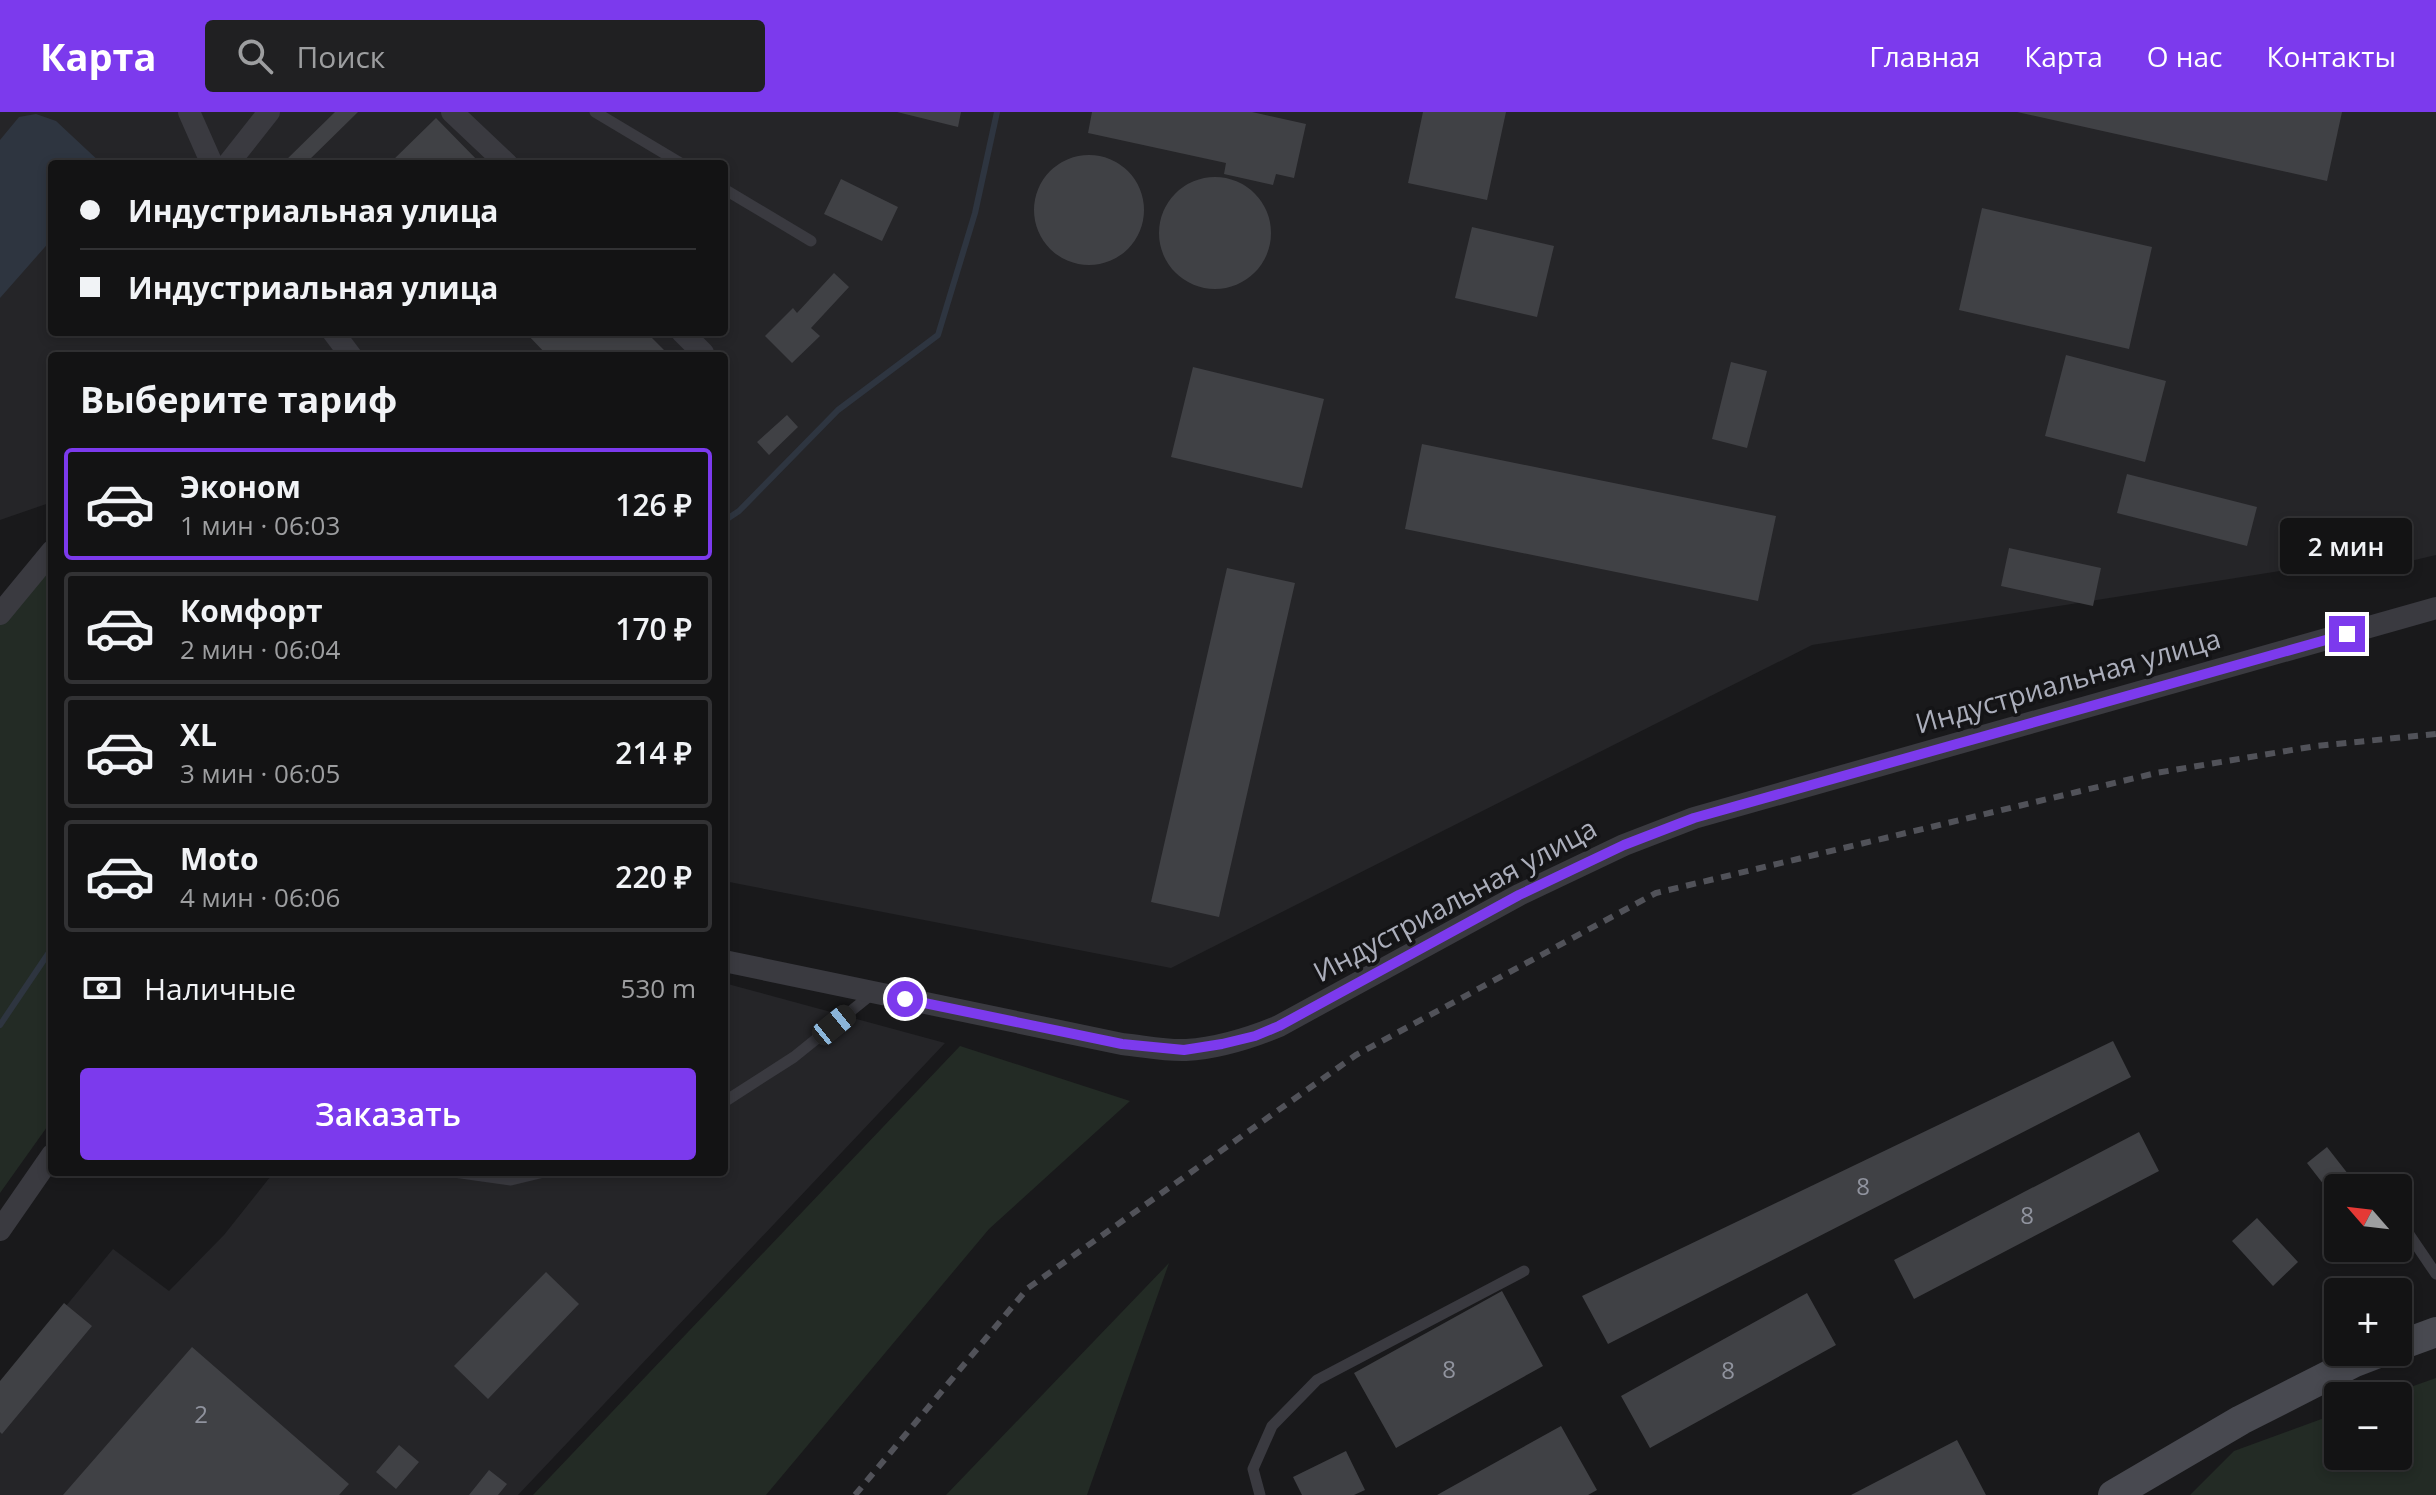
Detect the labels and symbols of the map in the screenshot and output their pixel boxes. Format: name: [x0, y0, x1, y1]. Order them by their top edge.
callout: 2 мин: [2281, 518, 2413, 574]
route end: [2329, 616, 2365, 652]
street label: Индустриальная улица: [1911, 618, 2225, 742]
street label: Индустриальная улица: [1306, 808, 1603, 990]
route start: [887, 981, 923, 1017]
car: [808, 1001, 860, 1049]
house number: 8: [1856, 1169, 1870, 1202]
north arrow: [2324, 1174, 2412, 1262]
house number: 8: [2020, 1198, 2034, 1231]
house number: 8: [1442, 1352, 1456, 1385]
house number: 8: [1721, 1353, 1735, 1386]
house number: 2: [194, 1397, 208, 1430]

